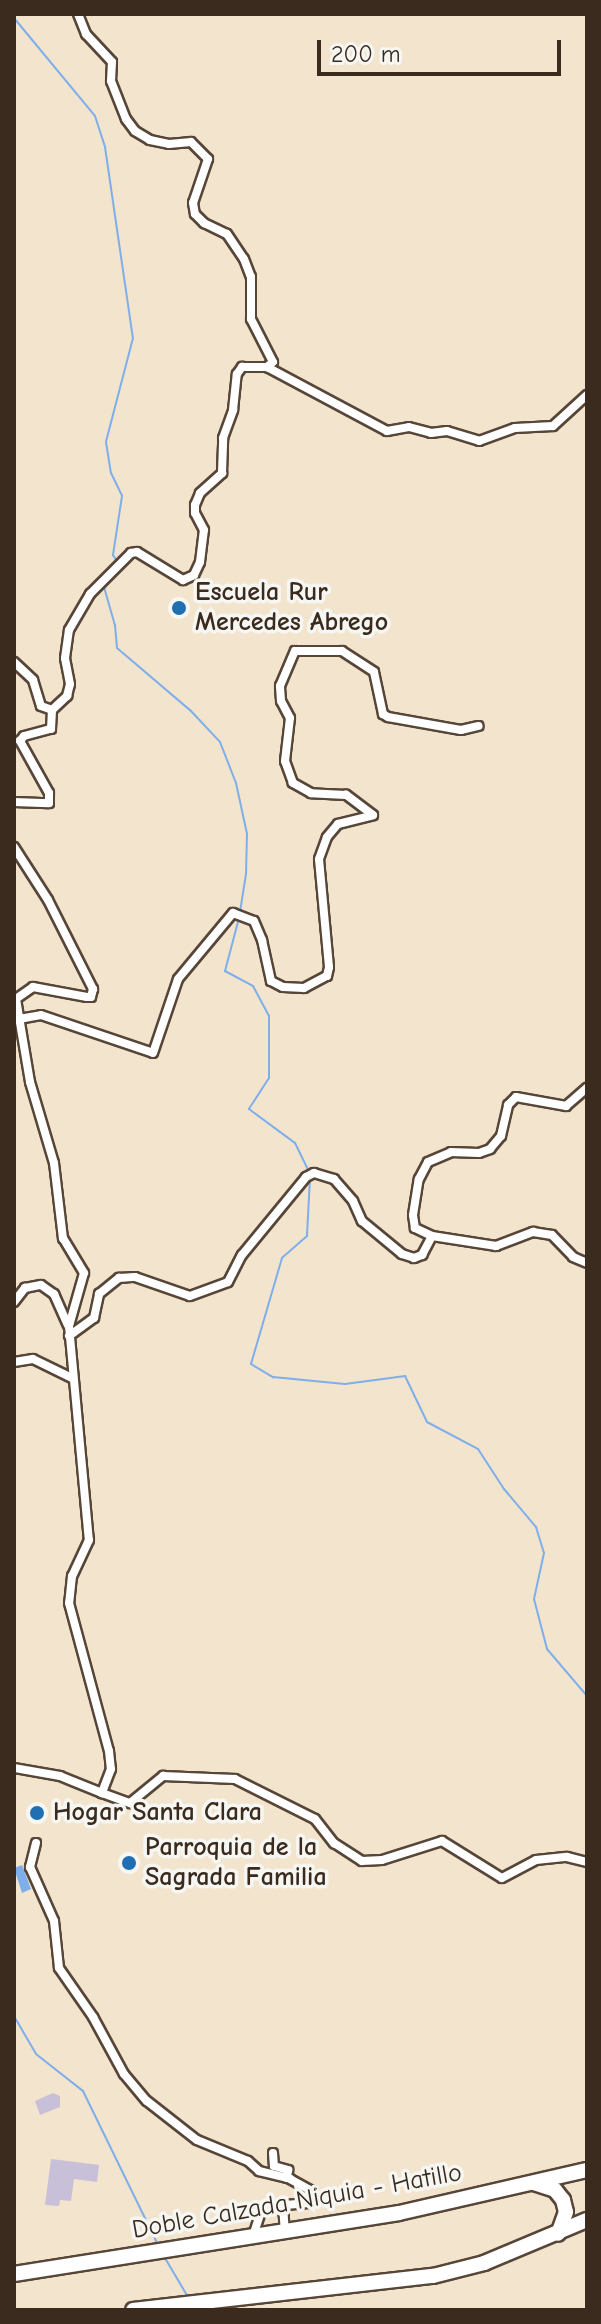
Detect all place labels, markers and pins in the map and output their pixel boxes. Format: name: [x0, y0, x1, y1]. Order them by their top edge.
place label: Escuela Rur Mercedes Abrego: [195, 577, 388, 638]
marker: Escuela Rur Mercedes Abrego: [170, 599, 188, 617]
place label: Hogar Santa Clara: [53, 1797, 262, 1829]
marker: Hogar Santa Clara: [28, 1804, 46, 1822]
place label: Parroquia de la Sagrada Familia: [145, 1832, 327, 1894]
marker: Parroquia de la Sagrada Familia: [120, 1854, 138, 1872]

